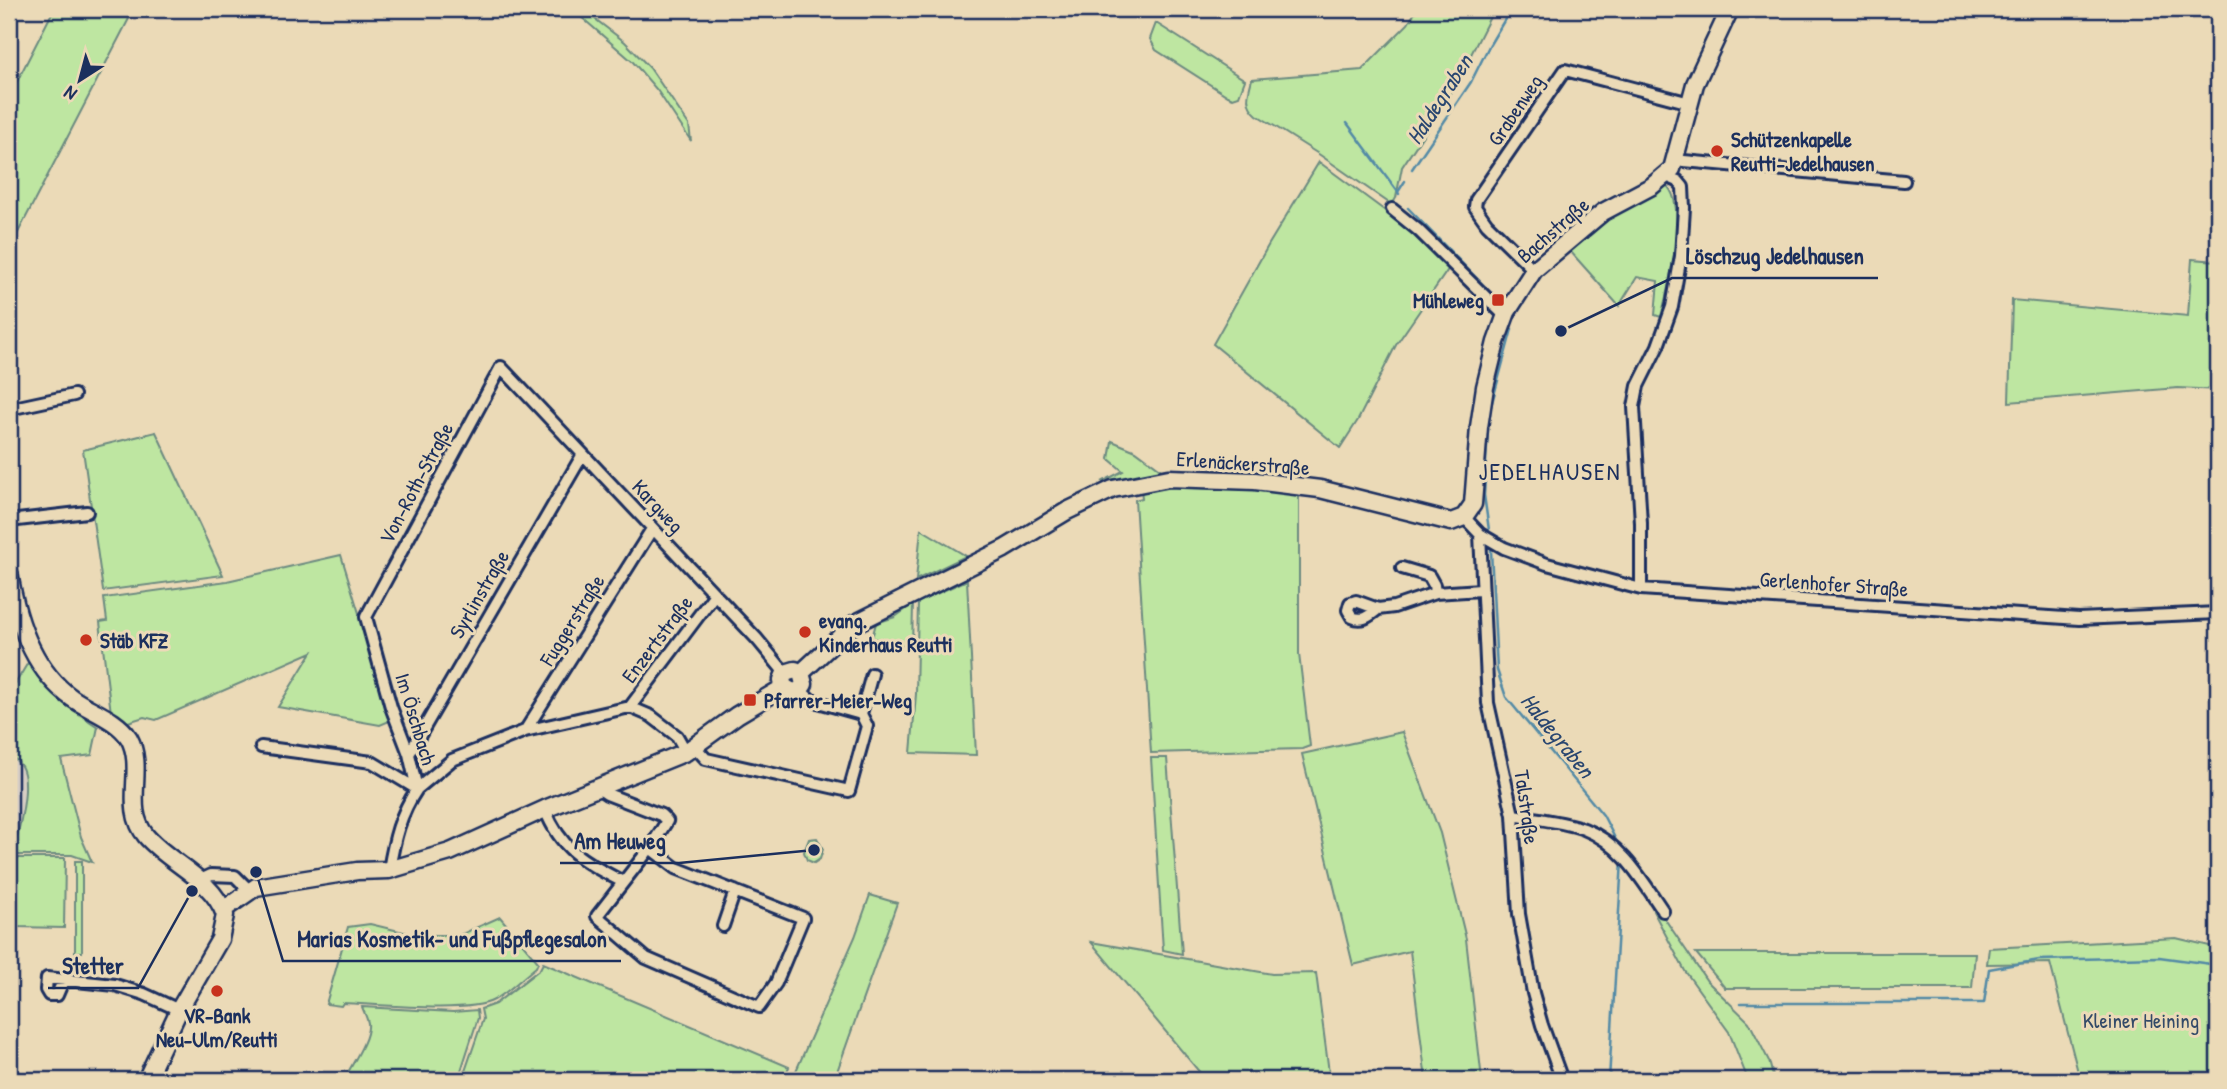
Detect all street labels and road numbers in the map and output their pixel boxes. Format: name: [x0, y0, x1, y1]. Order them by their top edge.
street label: Grabenweg: [1481, 69, 1549, 151]
street label: Bachstraße: [1511, 191, 1595, 269]
street label: Von-Roth-Straße: [372, 417, 460, 549]
street label: Erlenäckerstraße: [1175, 444, 1311, 482]
street label: Kargweg: [626, 473, 690, 539]
street label: Syrlinstraße: [442, 545, 516, 643]
street label: Gerlenhofer Straße: [1759, 564, 1909, 604]
street label: Fuggerstraße: [532, 569, 611, 672]
street label: Enzertstraße: [615, 589, 699, 689]
street label: Im Öschbach: [388, 670, 444, 769]
street label: Talstraße: [1507, 768, 1547, 846]

